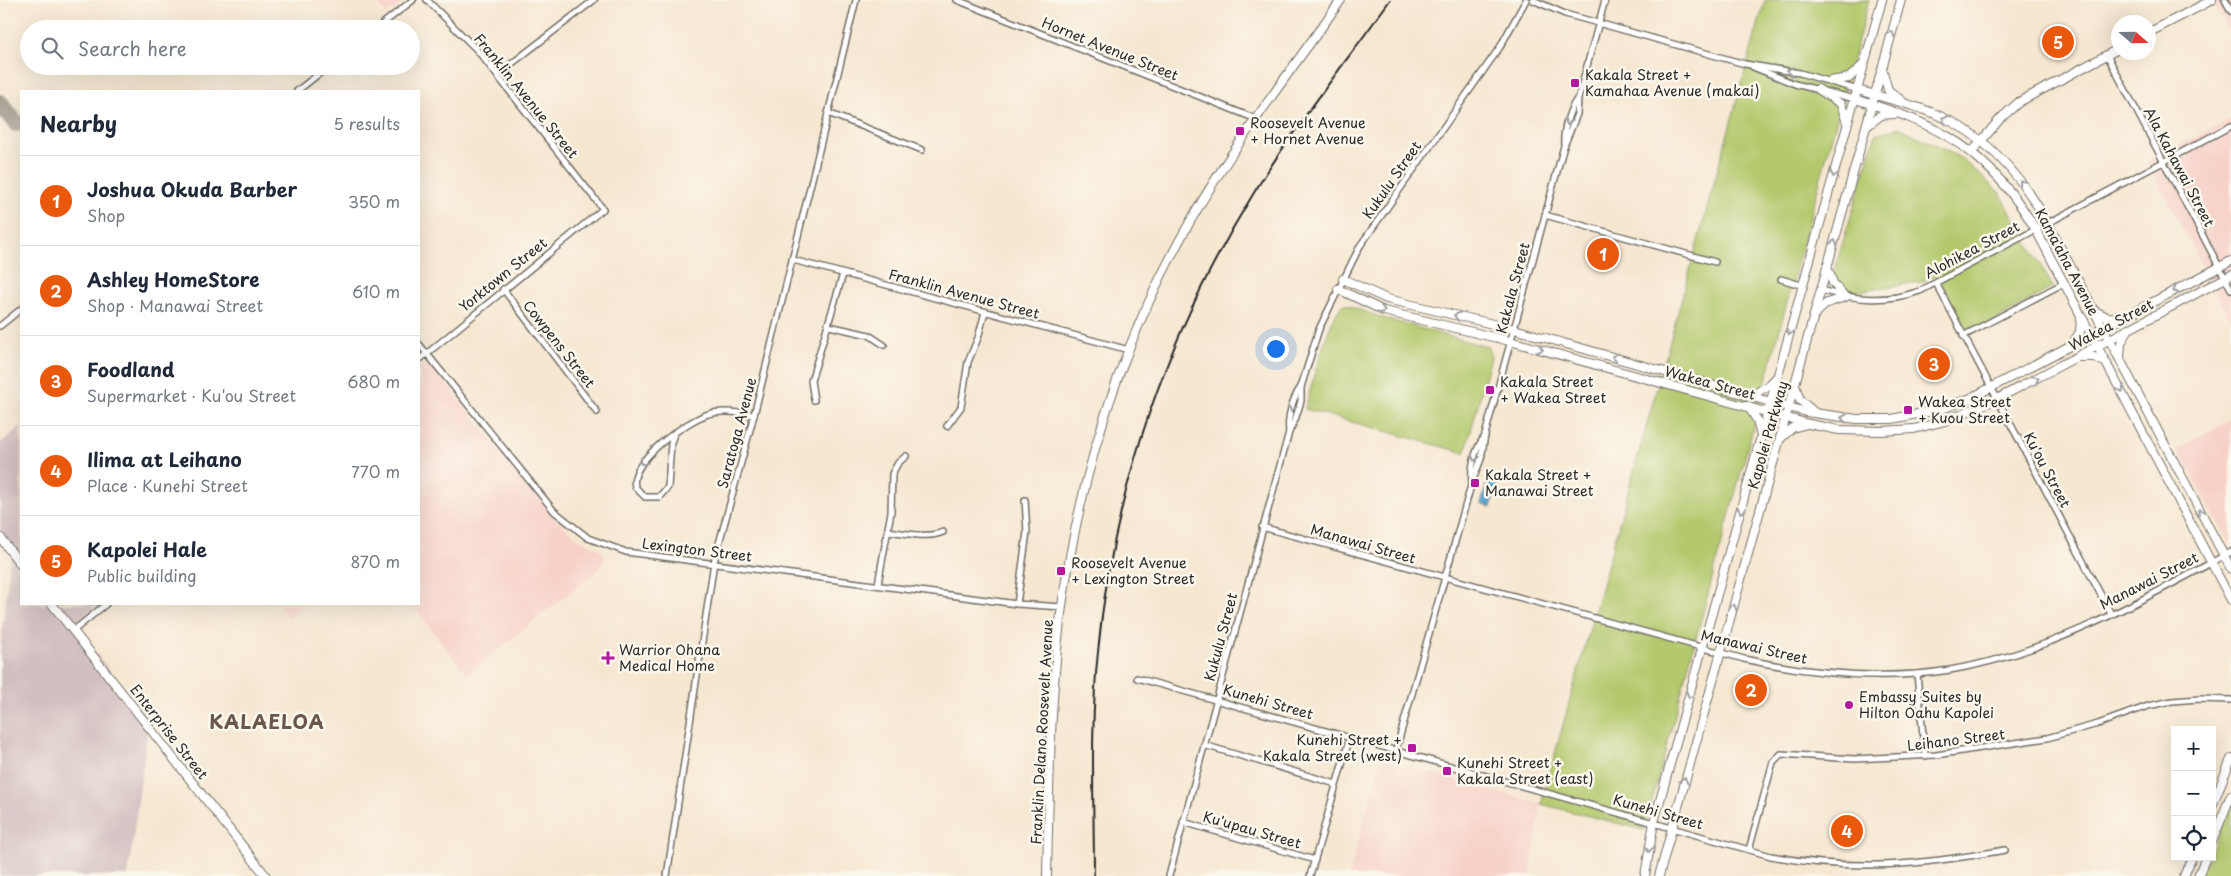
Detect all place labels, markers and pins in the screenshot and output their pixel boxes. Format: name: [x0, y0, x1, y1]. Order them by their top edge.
pin: 5: [2042, 23, 2074, 61]
place label: Kakala Street + Kamahaa Avenue (makai): [1585, 64, 1759, 101]
marker: Kakala Street + Kamahaa Avenue (makai): [1569, 77, 1581, 89]
place label: Roosevelt Avenue + Hornet Avenue: [1250, 112, 1366, 149]
marker: Roosevelt Avenue + Hornet Avenue: [1234, 125, 1246, 137]
pin: 1: [1587, 235, 1619, 273]
pin: 3: [1918, 345, 1950, 383]
place label: Kakala Street + Wakea Street: [1500, 371, 1607, 408]
marker: Kakala Street + Wakea Street: [1484, 384, 1496, 396]
place label: Wakea Street + Kuou Street: [1918, 391, 2011, 428]
marker: Wakea Street + Kuou Street: [1902, 404, 1914, 416]
place label: Kakala Street + Manawai Street: [1485, 464, 1594, 501]
marker: Kakala Street + Manawai Street: [1469, 477, 1481, 489]
place label: Roosevelt Avenue + Lexington Street: [1071, 552, 1195, 589]
marker: Roosevelt Avenue + Lexington Street: [1055, 565, 1067, 577]
place label: Warrior Ohana Medical Home: [619, 639, 720, 676]
marker: Warrior Ohana Medical Home: [601, 651, 615, 665]
pin: 2: [1735, 671, 1767, 709]
place label: Embassy Suites by Hilton Oahu Kapolei: [1859, 686, 1994, 723]
marker: Embassy Suites by Hilton Oahu Kapolei: [1843, 699, 1855, 711]
place label: Kunehi Street + Kakala Street (west): [1263, 729, 1402, 766]
marker: Kunehi Street + Kakala Street (west): [1406, 742, 1418, 754]
place label: Kunehi Street + Kakala Street (east): [1457, 752, 1594, 789]
marker: Kunehi Street + Kakala Street (east): [1441, 765, 1453, 777]
pin: 4: [1831, 812, 1863, 850]

